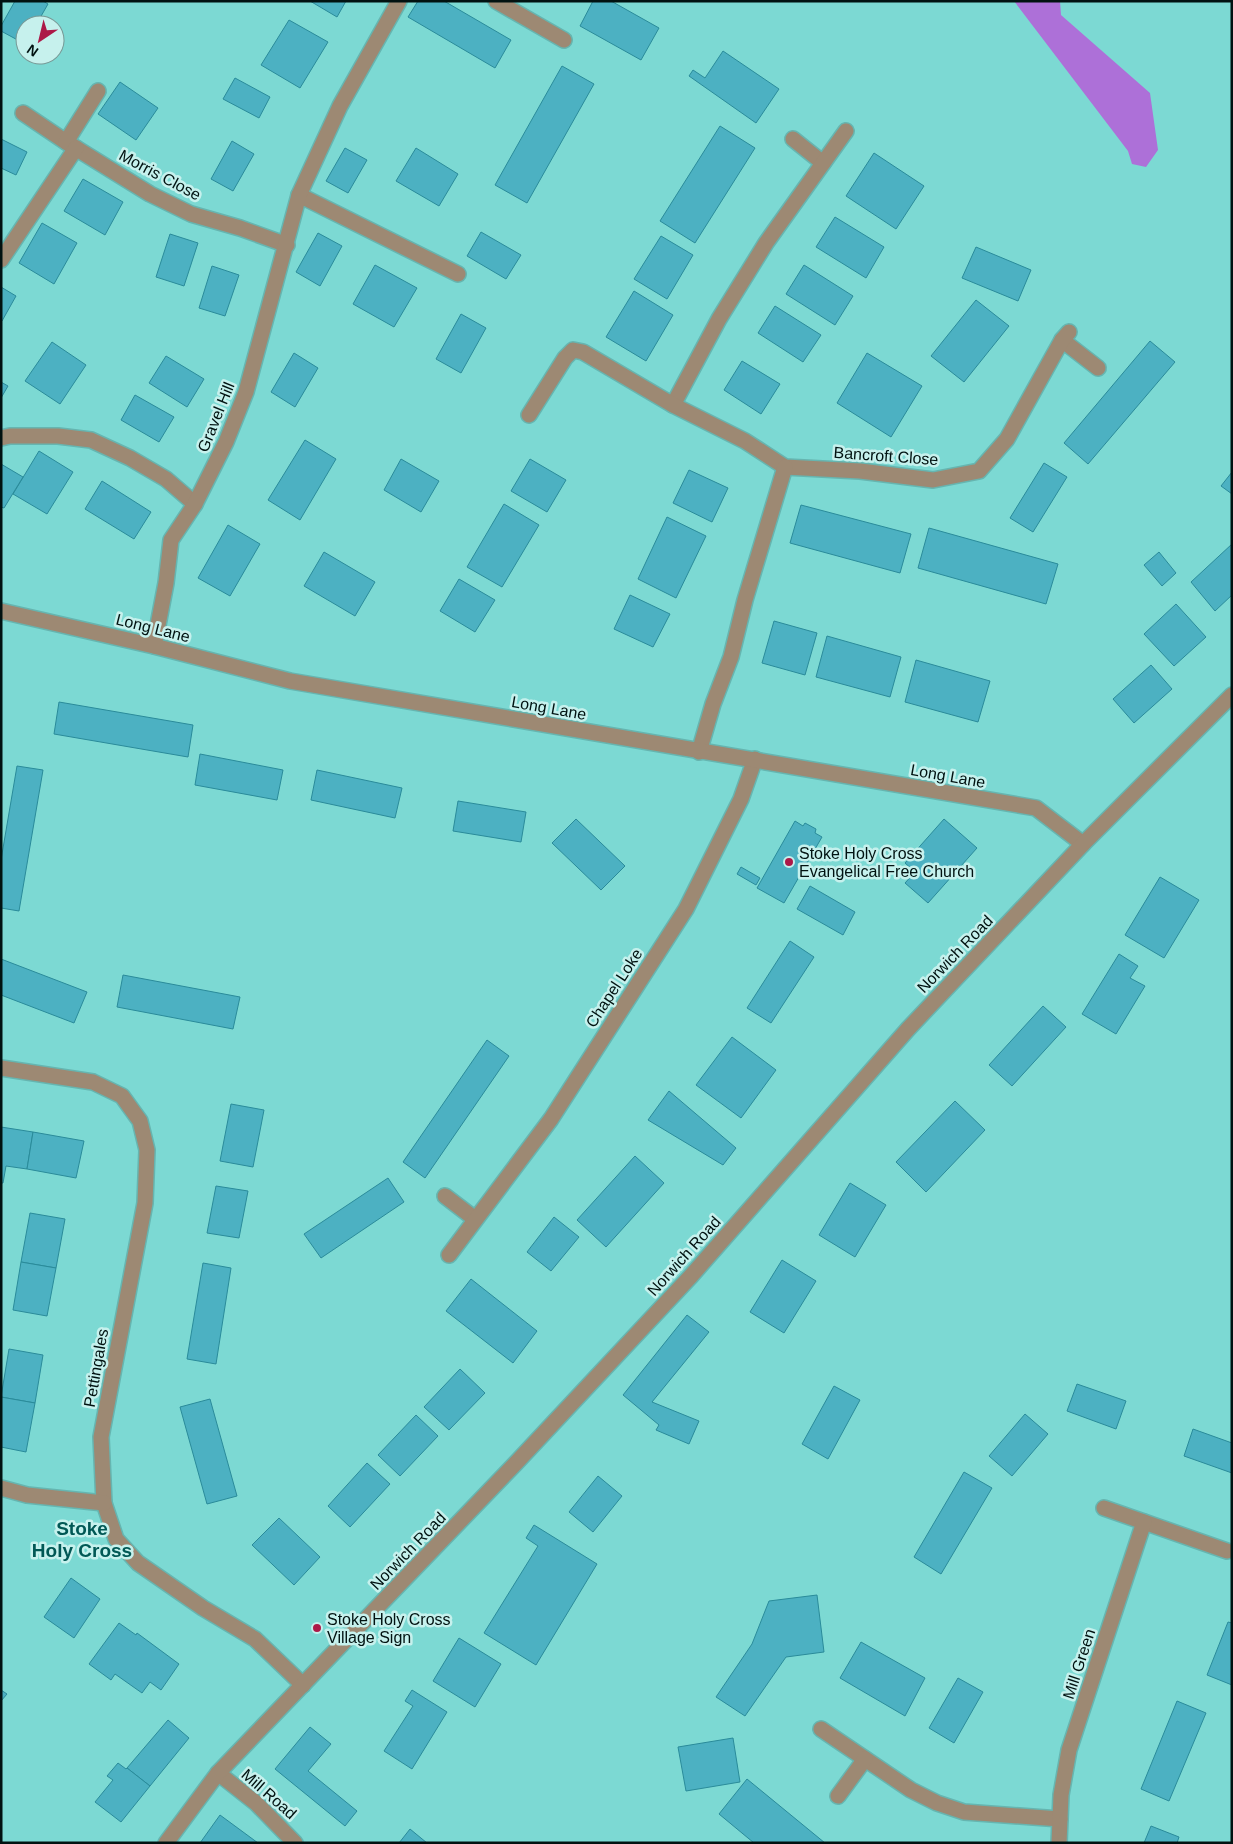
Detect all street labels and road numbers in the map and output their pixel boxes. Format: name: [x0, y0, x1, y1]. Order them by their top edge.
street label: Morris Close: [116, 146, 204, 204]
street label: Gravel Hill: [194, 380, 238, 454]
street label: Bancroft Close: [833, 444, 939, 468]
street label: Long Lane: [114, 611, 192, 645]
street label: Long Lane: [510, 693, 588, 723]
street label: Long Lane: [909, 761, 987, 791]
street label: Norwich Road: [914, 912, 996, 996]
street label: Chapel Loke: [582, 946, 646, 1030]
street label: Norwich Road: [644, 1213, 724, 1299]
street label: Pettingales: [81, 1328, 111, 1408]
street label: Norwich Road: [367, 1509, 449, 1593]
street label: Mill Green: [1060, 1627, 1098, 1701]
street label: Mill Road: [238, 1766, 300, 1822]

